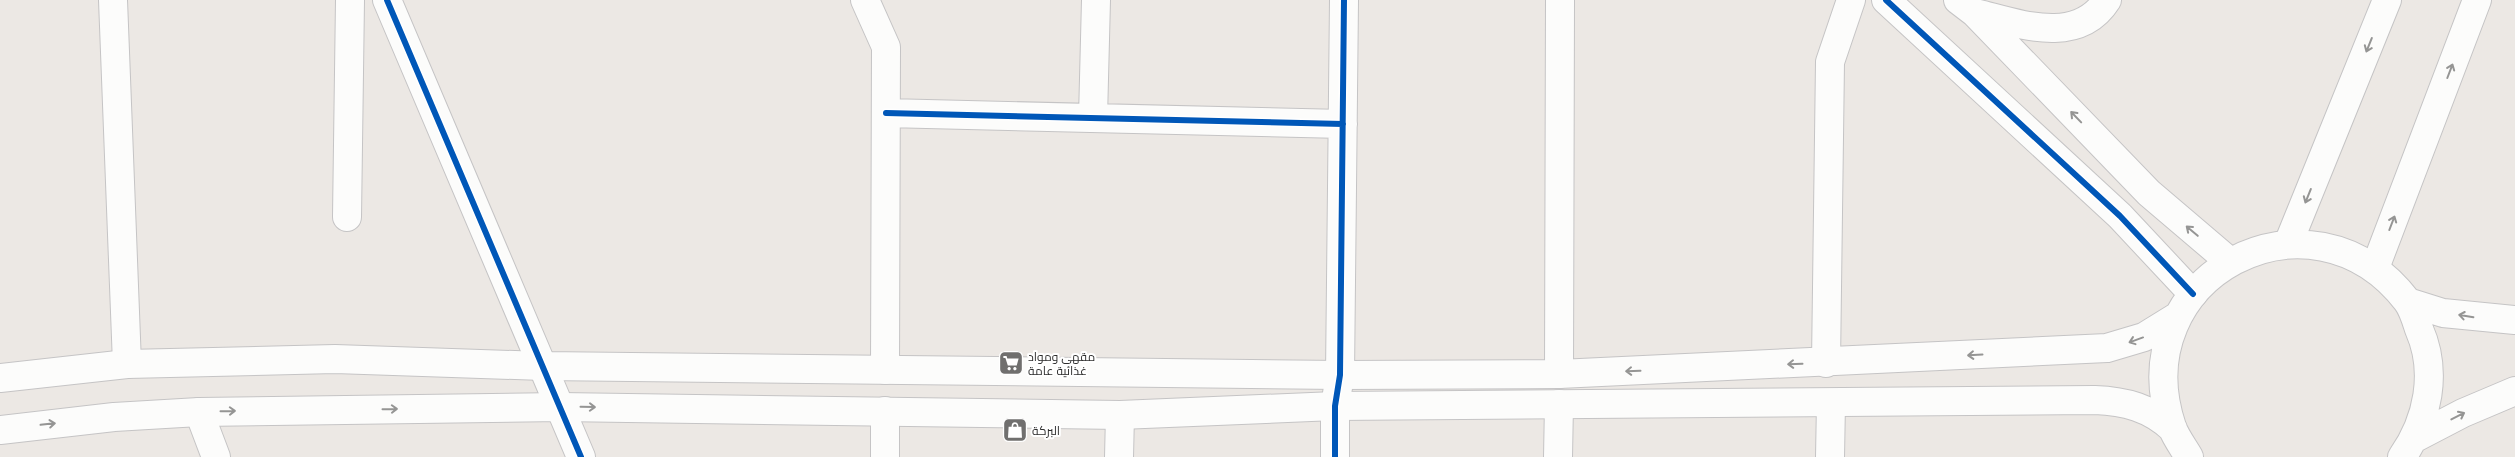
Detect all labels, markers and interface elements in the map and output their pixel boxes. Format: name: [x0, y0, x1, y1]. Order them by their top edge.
one-way arrow: [2363, 37, 2373, 52]
one-way arrow: [2446, 64, 2455, 79]
one-way arrow: [2070, 111, 2082, 124]
one-way arrow: [2302, 188, 2312, 203]
one-way arrow: [2388, 216, 2398, 231]
one-way arrow: [2185, 226, 2198, 237]
one-way arrow: [2459, 311, 2475, 321]
one-way arrow: [2129, 336, 2144, 345]
place label: مقهى ومواد غذائية عامة: [1028, 348, 1095, 379]
supermarket icon: مقهى ومواد غذائية عامة: [998, 350, 1024, 376]
one-way arrow: [1967, 351, 1983, 360]
one-way arrow: [1787, 360, 1803, 369]
one-way arrow: [1625, 366, 1641, 376]
one-way arrow: [580, 402, 596, 412]
one-way arrow: [382, 404, 398, 414]
one-way arrow: [220, 406, 236, 416]
one-way arrow: [2451, 411, 2466, 421]
shop icon: البركة: [1002, 417, 1028, 443]
one-way arrow: [40, 419, 56, 429]
place label: البركة: [1032, 422, 1060, 439]

